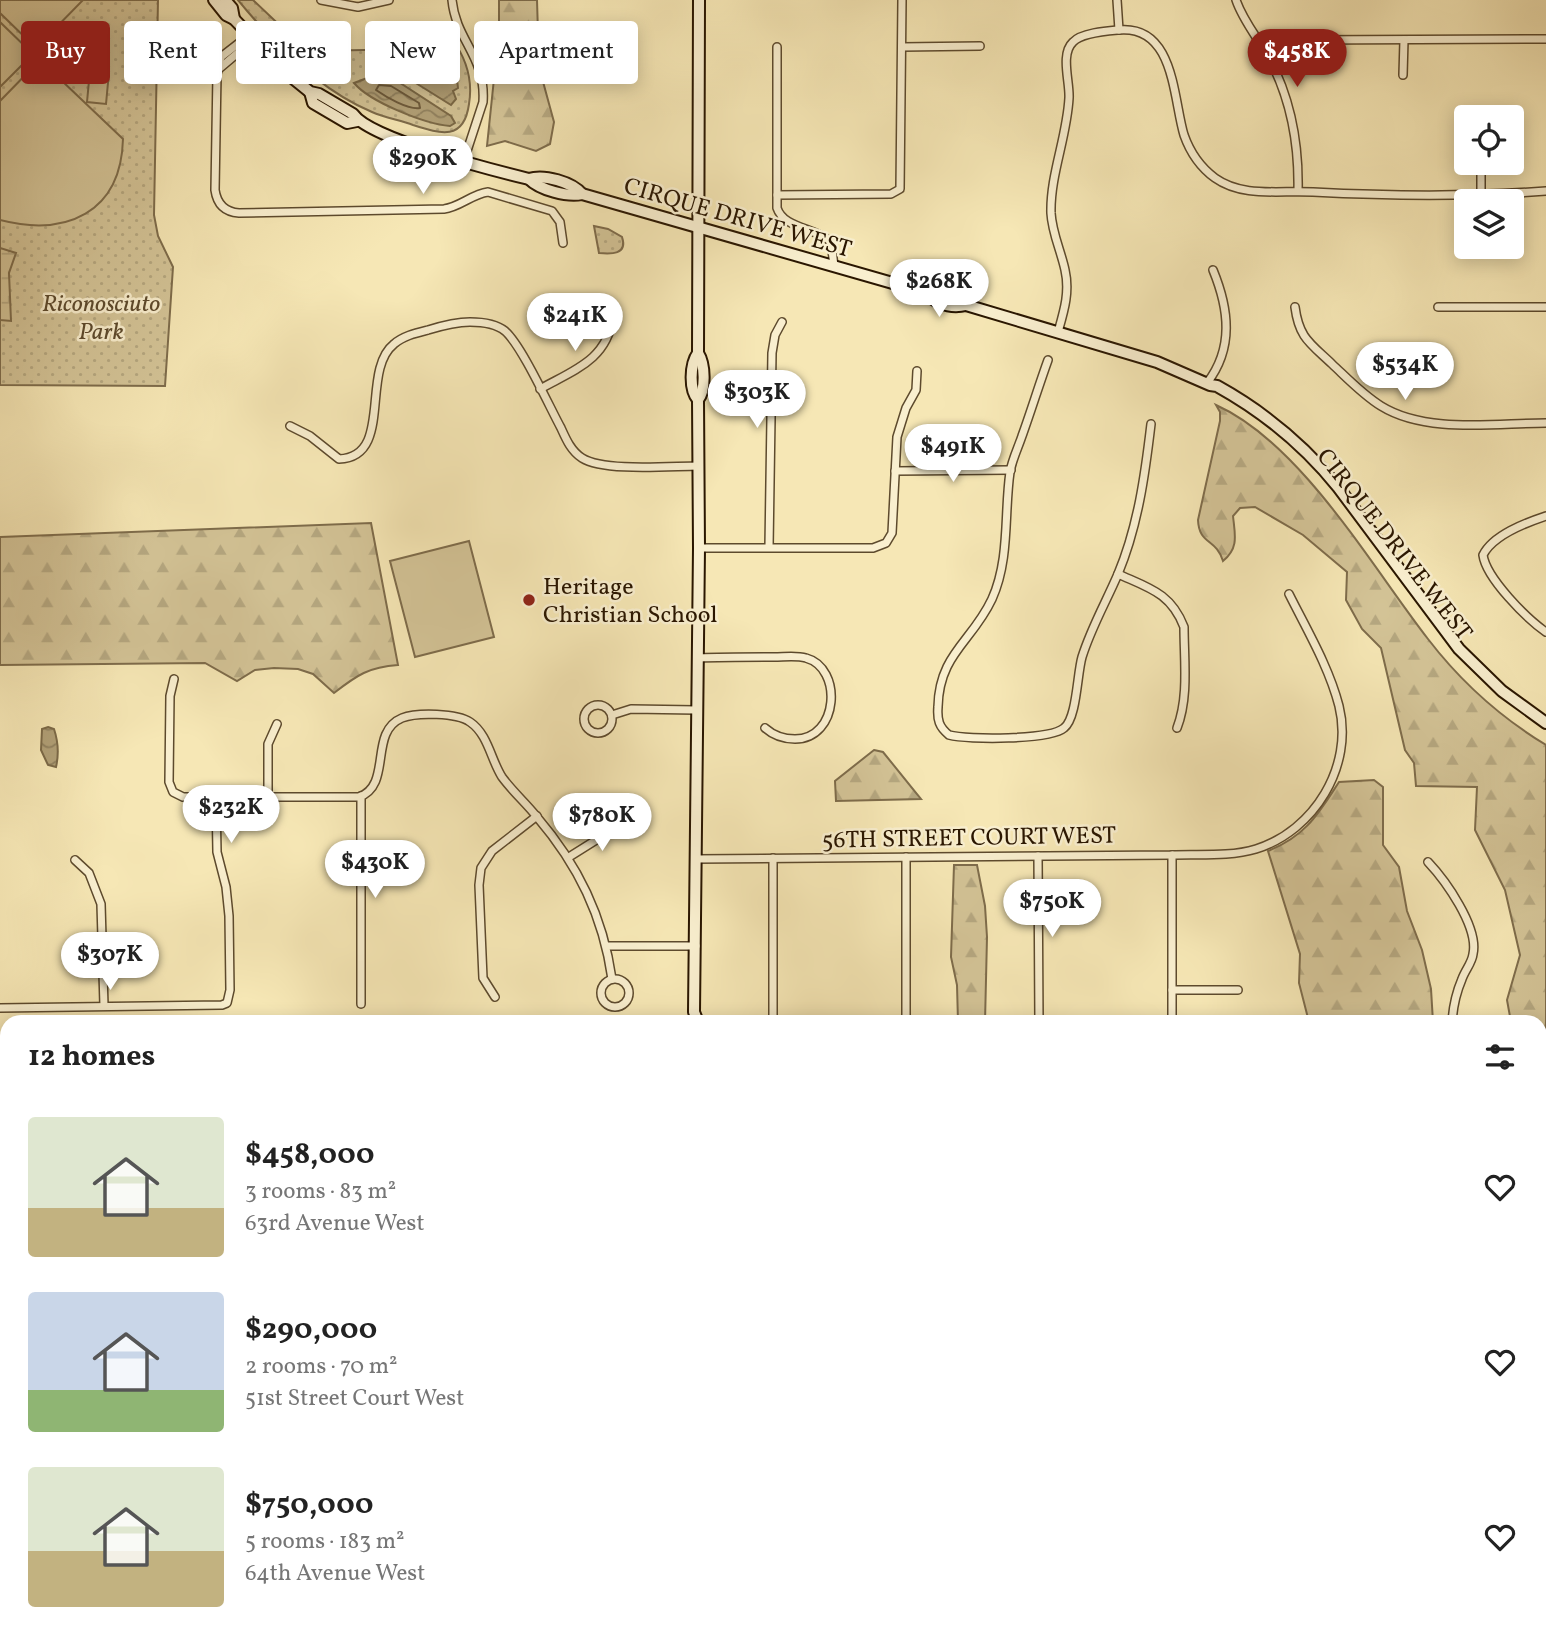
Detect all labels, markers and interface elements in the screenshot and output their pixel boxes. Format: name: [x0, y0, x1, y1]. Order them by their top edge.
chip: Buy: [21, 21, 110, 84]
chip: Rent: [124, 21, 222, 84]
chip: Filters: [236, 21, 351, 84]
chip: New: [365, 21, 460, 84]
chip: Apartment: [474, 21, 638, 84]
pin: $458K: [1248, 29, 1346, 89]
text: $458K: [1264, 36, 1330, 68]
map controls: [1454, 105, 1524, 259]
button: locate: [1454, 105, 1524, 175]
pin: $290K: [374, 136, 472, 196]
text: $290K: [389, 143, 457, 175]
street label: CIRQUE DRIVE WEST: [619, 170, 855, 268]
button: layers: [1454, 189, 1524, 259]
pin: $268K: [890, 260, 988, 319]
text: $268K: [906, 266, 972, 298]
park label: Riconosciuto Park: [42, 288, 160, 350]
pin: $241K: [526, 294, 624, 353]
text: $241K: [543, 300, 607, 332]
pin: $534K: [1356, 342, 1454, 402]
text: $534K: [1372, 349, 1438, 381]
pin: $303K: [708, 370, 806, 430]
text: $303K: [724, 377, 790, 409]
pin: $491K: [904, 424, 1002, 484]
text: $491K: [921, 431, 985, 463]
street label: CIRQUE DRIVE WEST: [1307, 442, 1479, 649]
place label: Heritage Christian School: [543, 571, 717, 633]
marker: Heritage Christian School: [521, 592, 537, 608]
pin: $232K: [182, 786, 280, 845]
text: $232K: [199, 792, 263, 824]
pin: $780K: [553, 794, 651, 853]
text: $780K: [569, 800, 635, 832]
street label: 56TH STREET COURT WEST: [822, 819, 1117, 859]
pin: $430K: [326, 841, 424, 900]
text: $430K: [341, 847, 409, 879]
pin: $750K: [1003, 880, 1101, 939]
text: $750K: [1019, 886, 1085, 918]
pin: $307K: [61, 932, 159, 992]
text: $307K: [77, 939, 143, 971]
text: 12 homes: [28, 1036, 155, 1078]
icon: filters: [1481, 1038, 1519, 1076]
text: $458,000: [245, 1134, 374, 1176]
icon: home: [84, 1145, 168, 1229]
icon: heart: [1481, 1168, 1519, 1206]
text: 3 rooms · 83 m²: [245, 1176, 396, 1208]
text: 63rd Avenue West: [245, 1208, 425, 1240]
text: $290,000: [245, 1309, 377, 1351]
icon: home: [84, 1320, 168, 1404]
icon: heart: [1481, 1343, 1519, 1381]
text: 2 rooms · 70 m²: [245, 1351, 398, 1383]
text: 51st Street Court West: [245, 1383, 464, 1415]
text: $750,000: [245, 1484, 373, 1526]
icon: home: [84, 1495, 168, 1579]
icon: heart: [1481, 1518, 1519, 1556]
text: 5 rooms · 183 m²: [245, 1526, 405, 1558]
text: 64th Avenue West: [245, 1558, 425, 1590]

